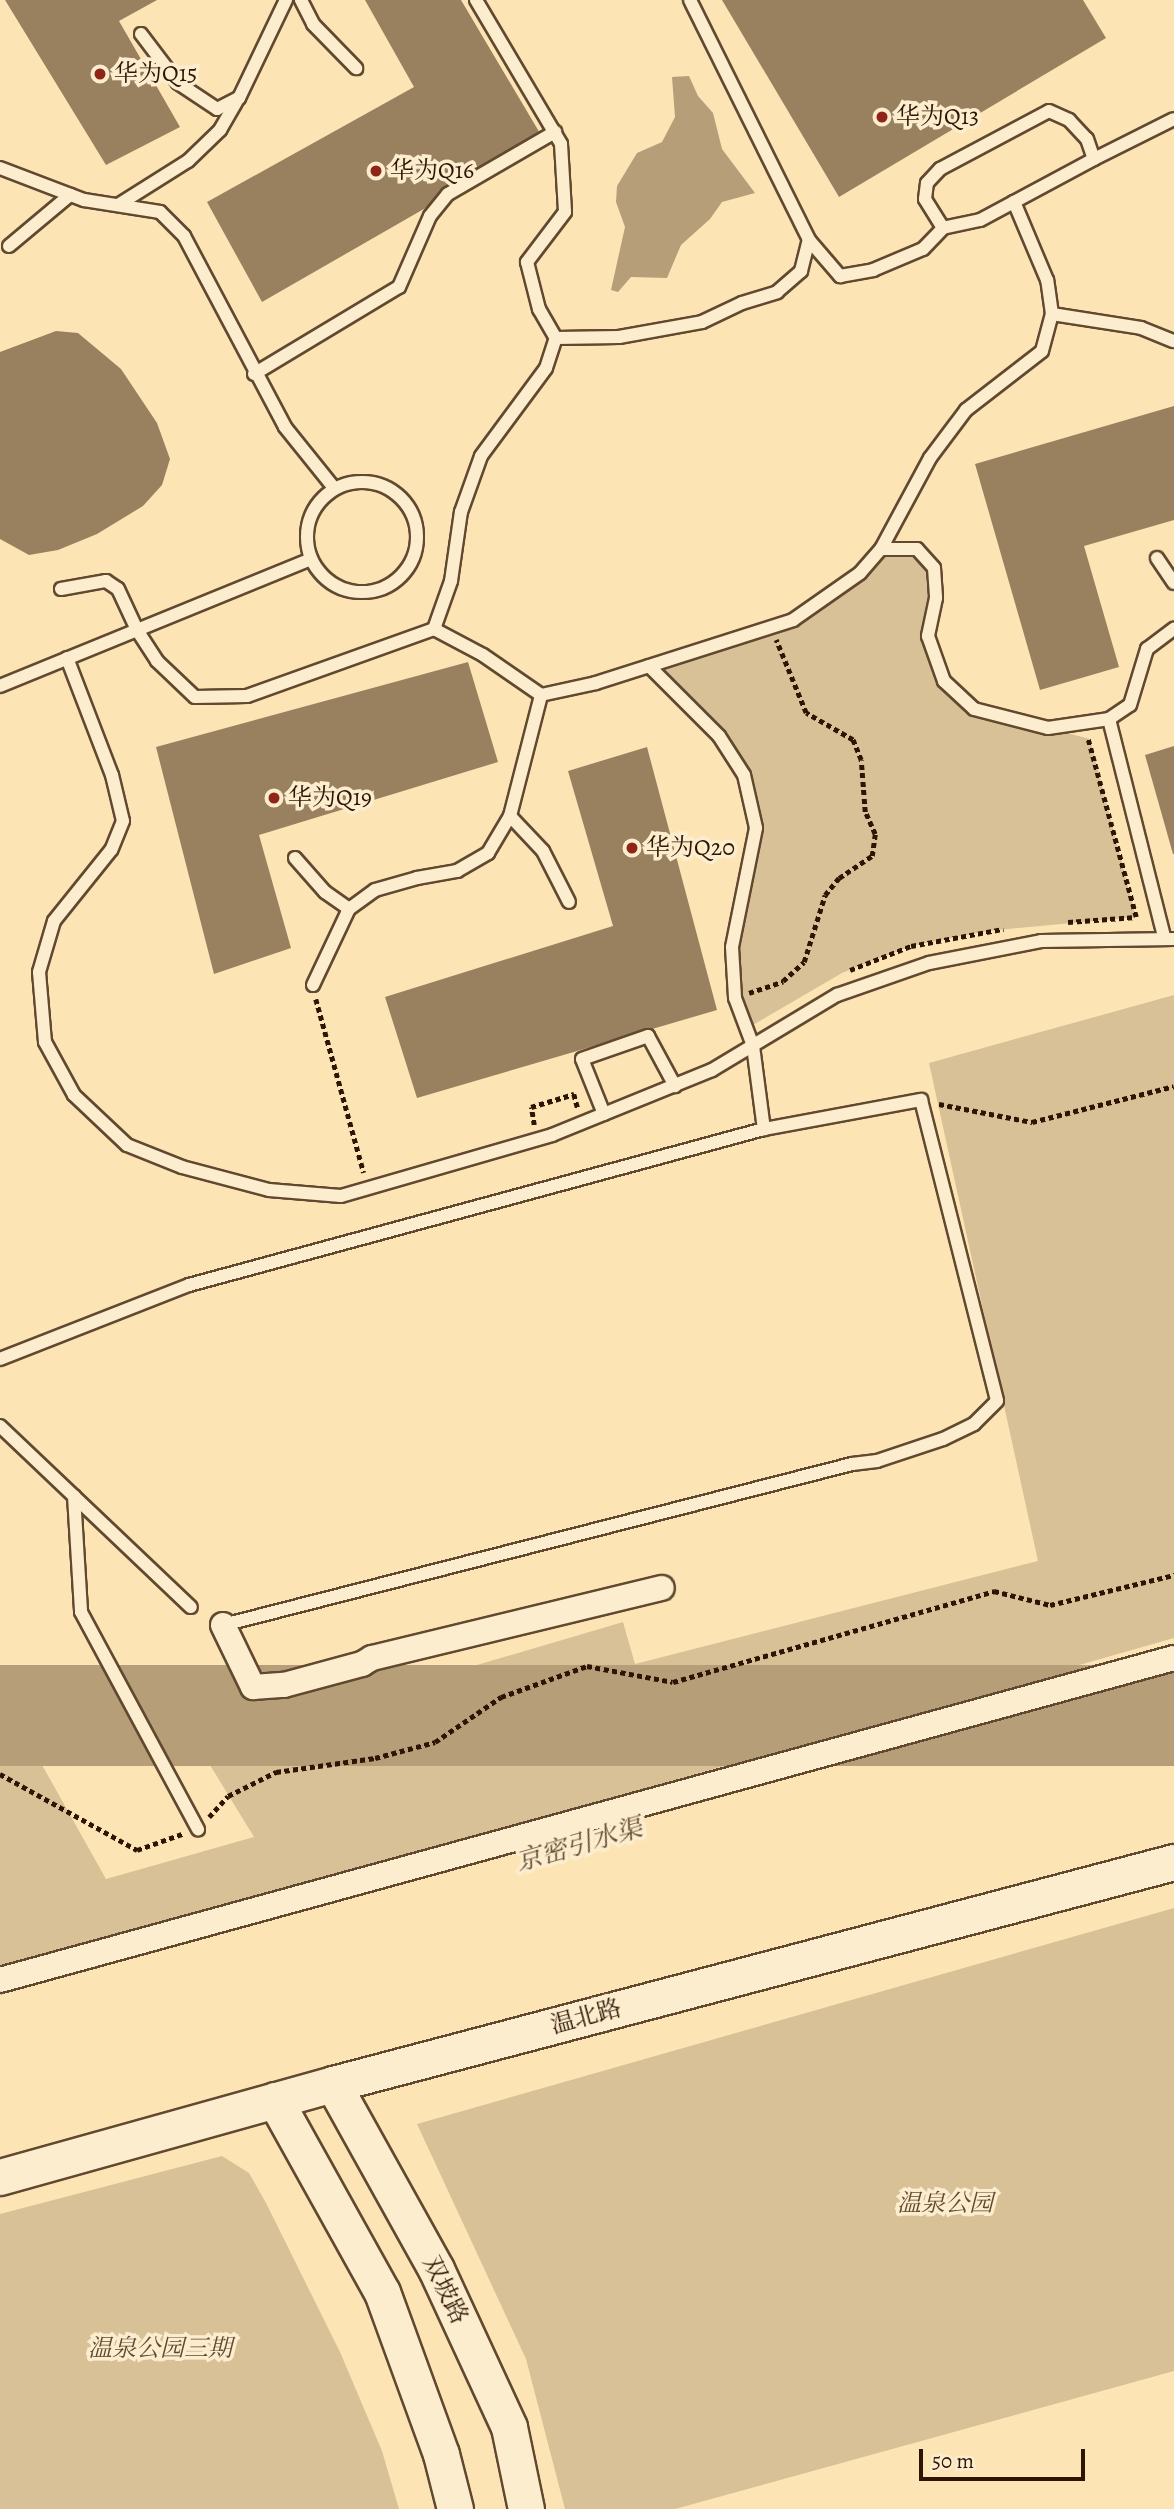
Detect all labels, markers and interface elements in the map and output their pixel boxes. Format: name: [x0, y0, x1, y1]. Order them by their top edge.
place label: 华为Q15: [114, 60, 197, 88]
marker: 华为Q15: [92, 66, 108, 82]
place label: 华为Q13: [896, 103, 979, 131]
marker: 华为Q13: [874, 109, 890, 125]
place label: 华为Q16: [390, 157, 474, 185]
marker: 华为Q16: [368, 163, 384, 179]
place label: 华为Q19: [288, 784, 372, 812]
marker: 华为Q19: [266, 790, 282, 806]
place label: 华为Q20: [646, 834, 735, 862]
marker: 华为Q20: [624, 840, 640, 856]
water label: 京密引水渠: [512, 1812, 646, 1878]
street label: 温北路: [547, 1994, 625, 2040]
park label: 温泉公园: [897, 2190, 993, 2218]
street label: 双坡路: [416, 2251, 474, 2329]
park label: 温泉公园三期: [88, 2335, 232, 2363]
scale bar: [922, 2436, 1088, 2480]
text: 50 m: [932, 2447, 974, 2475]

